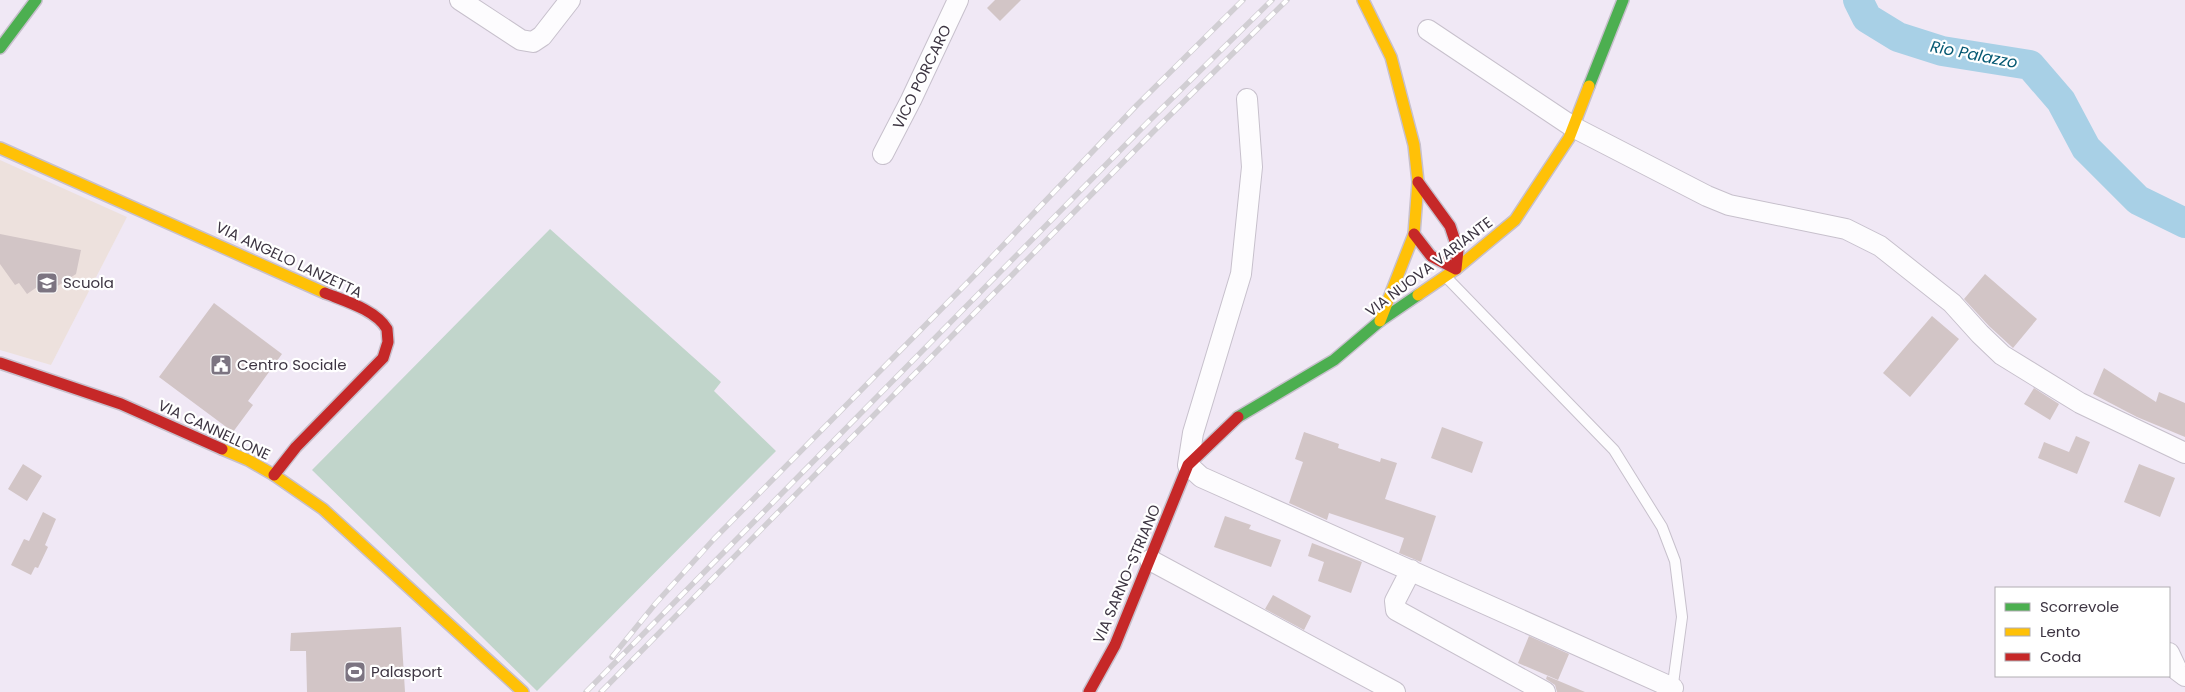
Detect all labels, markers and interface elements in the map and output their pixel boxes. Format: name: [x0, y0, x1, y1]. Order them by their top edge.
street label: VICO PORCARO: [887, 21, 956, 132]
water label: Rio Palazzo: [1928, 35, 2019, 74]
street label: VIA NUOVA VARIANTE: [1361, 212, 1497, 321]
street label: VIA ANGELO LANZETTA: [212, 216, 366, 303]
school or university icon: Scuola: [35, 271, 59, 295]
place label: Scuola: [63, 272, 114, 293]
public building icon: Centro Sociale: [209, 353, 233, 377]
place label: Centro Sociale: [237, 354, 346, 375]
street label: VIA CANNELLONE: [155, 394, 274, 465]
street label: VIA SARNO-STRIANO: [1088, 501, 1165, 646]
legend: [1995, 587, 2170, 677]
text: Scorrevole: [2040, 596, 2119, 617]
text: Lento: [2040, 621, 2080, 642]
text: Coda: [2040, 646, 2081, 667]
sports icon: Palasport: [343, 660, 367, 684]
place label: Palasport: [371, 661, 442, 682]

